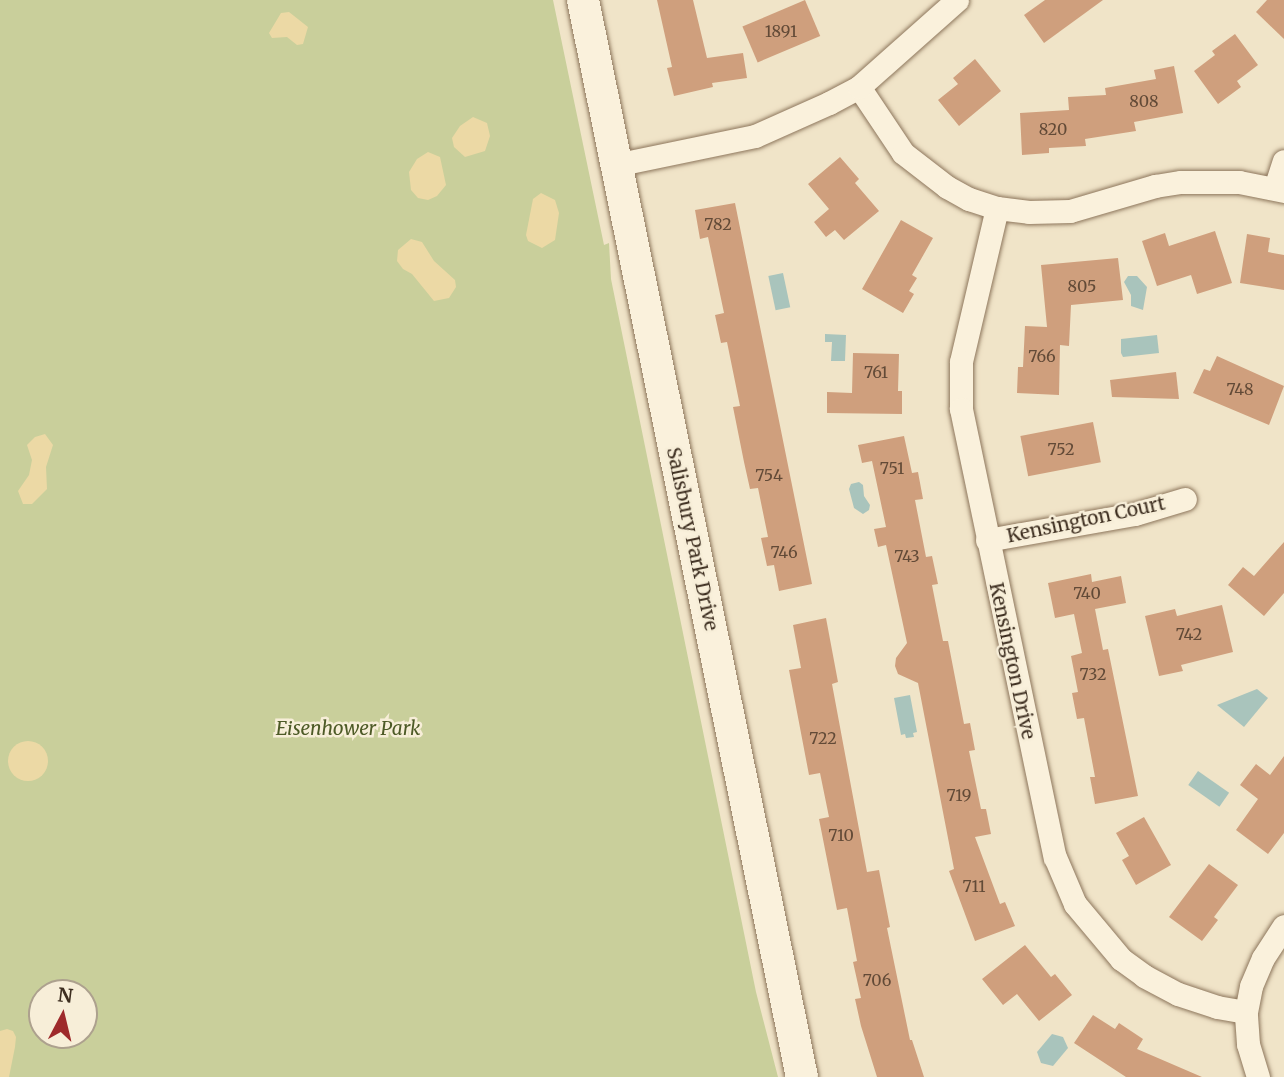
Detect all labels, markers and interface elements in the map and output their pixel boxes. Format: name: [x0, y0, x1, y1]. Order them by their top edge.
house number: 1891: [765, 21, 797, 41]
house number: 808: [1129, 91, 1159, 111]
house number: 820: [1039, 119, 1067, 139]
house number: 782: [704, 214, 732, 234]
house number: 805: [1068, 276, 1096, 296]
house number: 766: [1028, 346, 1056, 366]
house number: 761: [864, 362, 888, 382]
house number: 748: [1226, 379, 1254, 399]
house number: 752: [1048, 439, 1074, 459]
street label: Salisbury Park Drive: [661, 445, 723, 633]
house number: 751: [880, 458, 904, 478]
house number: 754: [755, 465, 783, 485]
street label: Kensington Court: [1005, 492, 1167, 548]
house number: 746: [770, 542, 798, 562]
house number: 743: [894, 546, 920, 566]
street label: Kensington Drive: [984, 581, 1040, 741]
house number: 740: [1073, 583, 1101, 603]
house number: 742: [1176, 624, 1202, 644]
house number: 732: [1080, 664, 1106, 684]
park label: Eisenhower Park: [276, 718, 420, 740]
house number: 722: [809, 728, 837, 748]
house number: 719: [947, 785, 971, 805]
house number: 710: [828, 825, 854, 845]
house number: 711: [963, 876, 985, 896]
house number: 706: [863, 970, 891, 990]
north arrow: [28, 979, 98, 1049]
text: N: [56, 982, 74, 1008]

